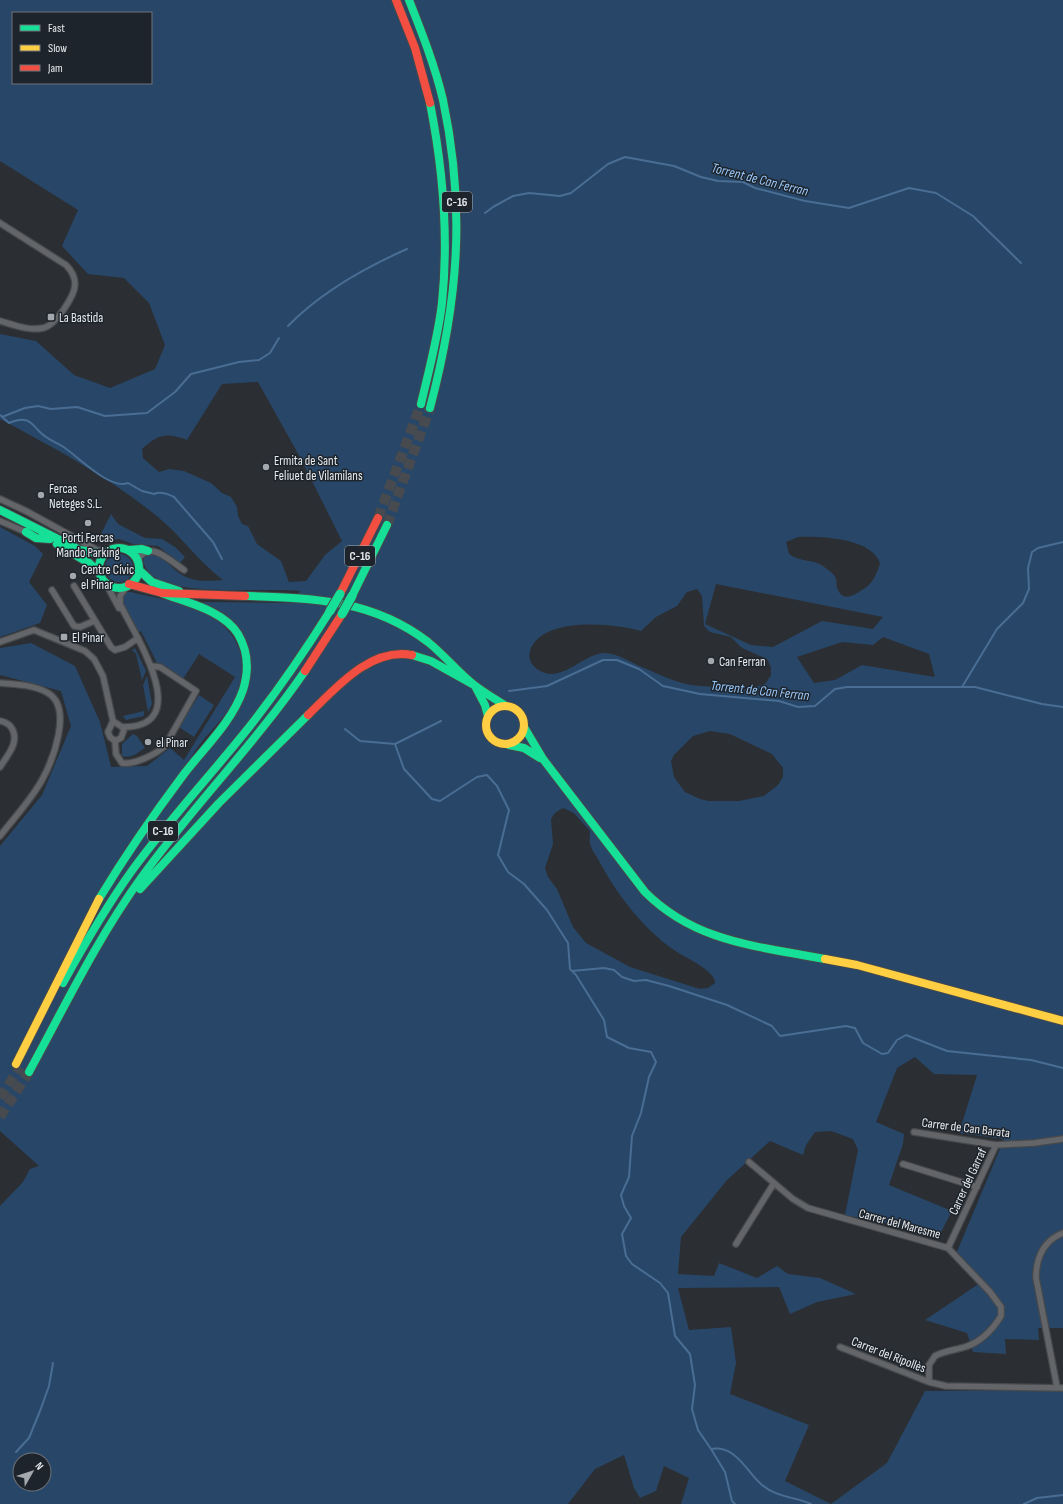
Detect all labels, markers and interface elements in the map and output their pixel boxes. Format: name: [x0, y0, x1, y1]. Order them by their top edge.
legend: [12, 12, 152, 84]
text: Fast: [48, 21, 65, 36]
text: Slow: [48, 41, 67, 56]
text: Jam: [47, 61, 63, 76]
water label: Torrent de Can Ferran: [710, 159, 810, 200]
road number: C-16: [442, 192, 472, 212]
place label: La Bastida: [59, 310, 103, 326]
marker: La Bastida: [46, 312, 56, 322]
place label: Ermita de Sant Feliuet de Vilamilans: [274, 453, 363, 484]
marker: Ermita de Sant Feliuet de Vilamilans: [261, 462, 271, 472]
place label: Fercas Neteges S.L.: [49, 481, 102, 512]
marker: Fercas Neteges S.L.: [36, 490, 46, 500]
marker: Porti Fercas Mando Parking: [83, 518, 93, 528]
place label: Porti Fercas Mando Parking: [56, 530, 120, 561]
road number: C-16: [345, 546, 375, 566]
place label: Centre Cívic el Pinar: [81, 562, 134, 593]
marker: Centre Cívic el Pinar: [68, 571, 78, 581]
place label: El Pinar: [72, 630, 104, 646]
marker: El Pinar: [59, 632, 69, 642]
place label: Can Ferran: [719, 654, 766, 670]
marker: Can Ferran: [706, 656, 716, 666]
water label: Torrent de Can Ferran: [710, 677, 810, 704]
place label: el Pinar: [156, 735, 188, 751]
marker: el Pinar: [143, 737, 153, 747]
road number: C-16: [148, 821, 178, 841]
street label: Carrer de Can Barata: [921, 1115, 1011, 1141]
street label: Carrer del Garraf: [945, 1145, 990, 1217]
street label: Carrer del Maresme: [857, 1205, 942, 1243]
street label: Carrer del Ripollès: [849, 1333, 928, 1377]
north arrow: [12, 1452, 52, 1492]
text: N: [32, 1460, 46, 1472]

